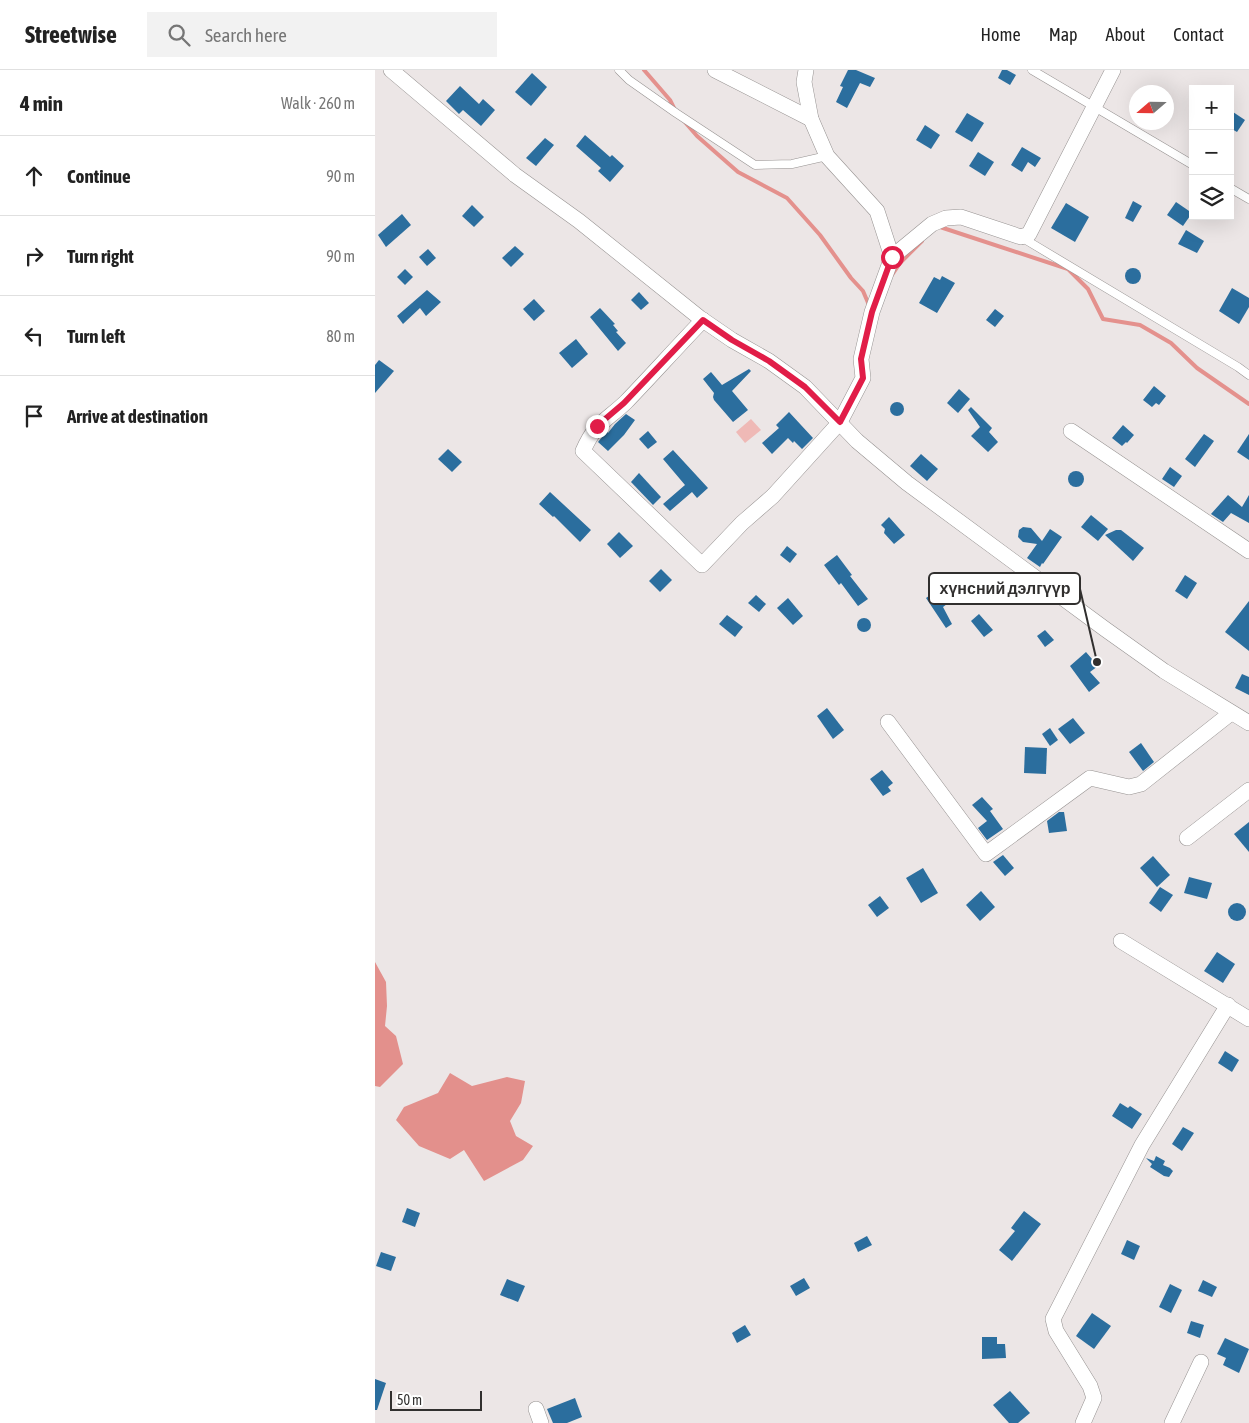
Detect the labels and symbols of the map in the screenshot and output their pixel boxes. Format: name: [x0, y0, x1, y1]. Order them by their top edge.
north arrow: [1129, 85, 1174, 130]
route start: [881, 246, 904, 269]
route end: [586, 415, 609, 438]
callout: хүнсний дэлгүүр: [929, 573, 1080, 604]
text: хүнсний дэлгүүр: [940, 579, 1071, 597]
scale bar: [390, 1388, 483, 1411]

